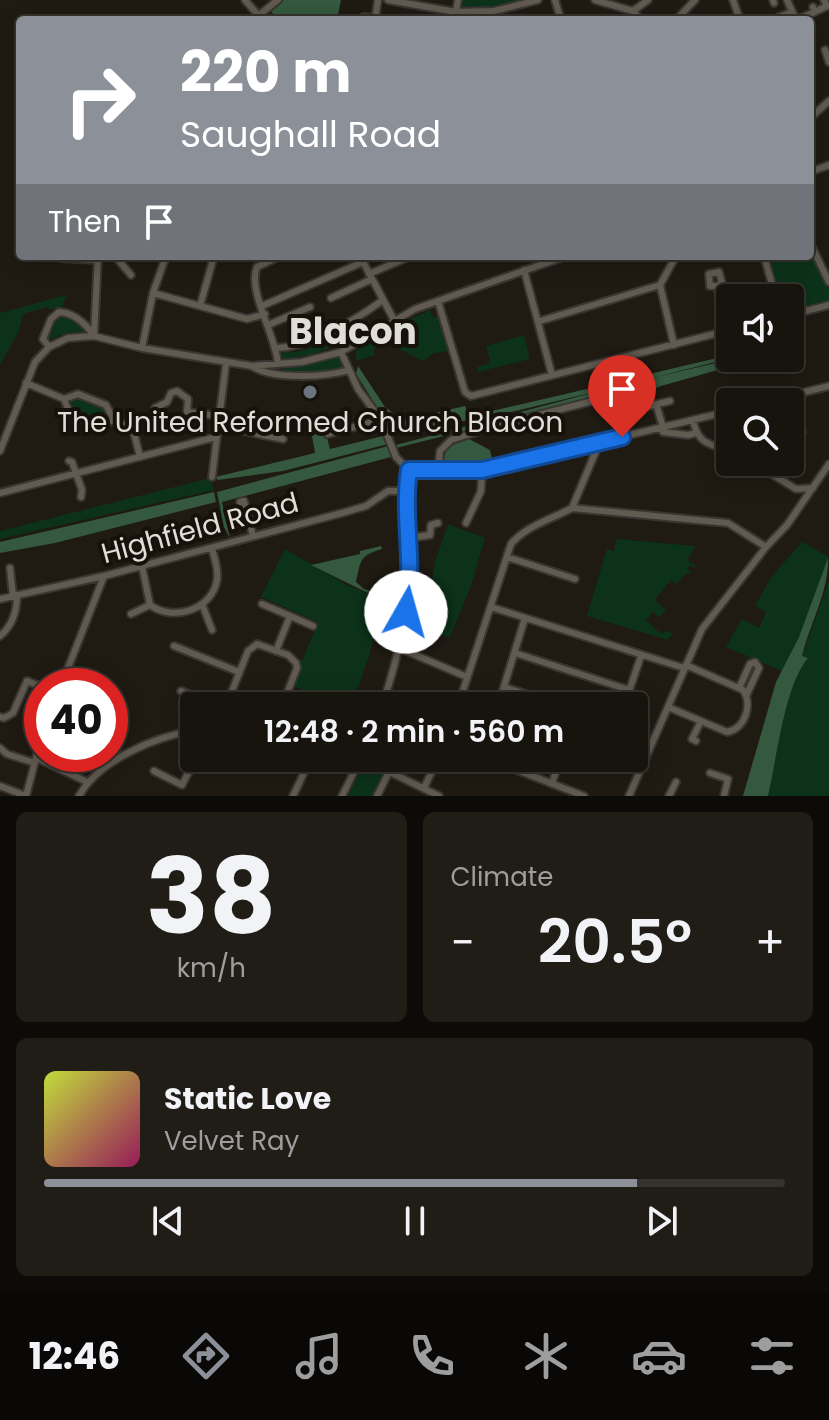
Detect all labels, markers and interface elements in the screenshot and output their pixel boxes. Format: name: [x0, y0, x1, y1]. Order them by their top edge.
text: 220 m: [180, 33, 352, 112]
icon: right: [48, 48, 152, 152]
text: Saughall Road: [180, 109, 441, 160]
text: Then: [48, 200, 121, 243]
icon: arrive: [137, 200, 181, 244]
map controls: [716, 284, 804, 476]
button: sound: [716, 284, 804, 372]
district label: Blacon: [289, 306, 417, 357]
pin: [588, 355, 656, 437]
icon: arrive: [600, 367, 644, 411]
marker: The United Reformed Church Blacon: [301, 383, 319, 401]
button: search: [716, 388, 804, 476]
place label: The United Reformed Church Blacon: [57, 403, 563, 442]
street label: Highfield Road: [97, 483, 303, 573]
position arrow: [364, 570, 448, 654]
speed limit sign: 40: [24, 668, 128, 772]
text: 12:48 · 2 min · 560 m: [264, 710, 564, 753]
text: 38: [146, 824, 276, 969]
text: Climate: [451, 859, 553, 895]
text: 20.5°: [538, 900, 692, 984]
text: −: [451, 912, 475, 973]
text: +: [755, 912, 785, 973]
text: km/h: [177, 950, 246, 986]
text: Static Love: [164, 1077, 331, 1120]
text: Velvet Ray: [164, 1123, 299, 1159]
icon: previous: [146, 1199, 190, 1243]
icon: pause: [393, 1199, 437, 1243]
icon: next: [640, 1199, 684, 1243]
icon: directions: [178, 1328, 234, 1384]
icon: music: [291, 1328, 347, 1384]
icon: phone: [404, 1328, 460, 1384]
icon: climate: [518, 1328, 574, 1384]
icon: car: [631, 1328, 687, 1384]
icon: filters: [744, 1328, 800, 1384]
text: 12:46: [29, 1331, 120, 1382]

